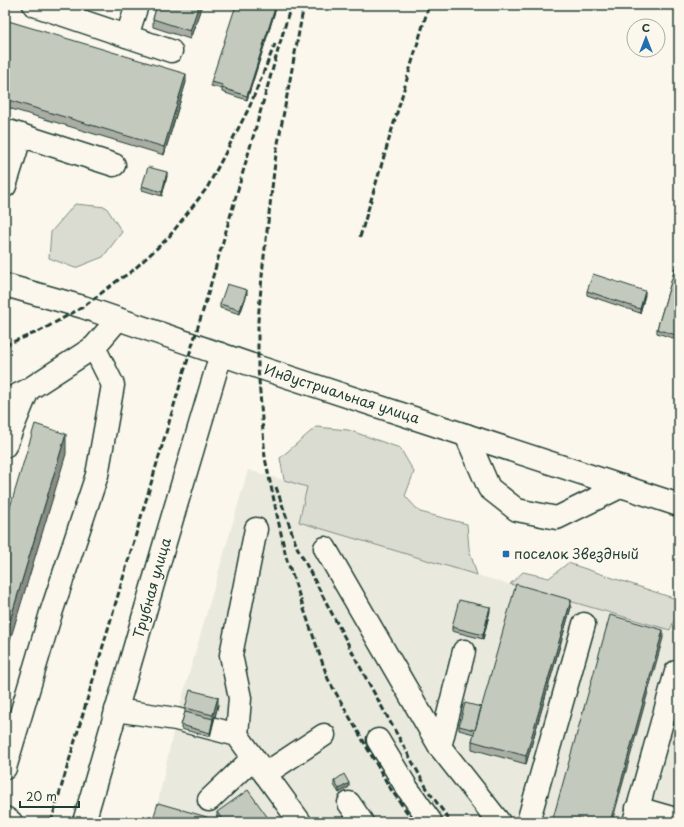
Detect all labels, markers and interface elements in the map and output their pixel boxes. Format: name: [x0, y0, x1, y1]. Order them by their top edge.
north arrow: [626, 18, 666, 58]
text: С: [642, 19, 650, 36]
street label: Индустриальная улица: [262, 358, 423, 429]
street label: Трубная улица: [127, 535, 176, 641]
place label: поселок Звездный: [514, 543, 639, 564]
marker: поселок Звездный: [501, 549, 511, 559]
scale bar: [20, 783, 79, 809]
text: 20 m: [26, 787, 57, 805]

